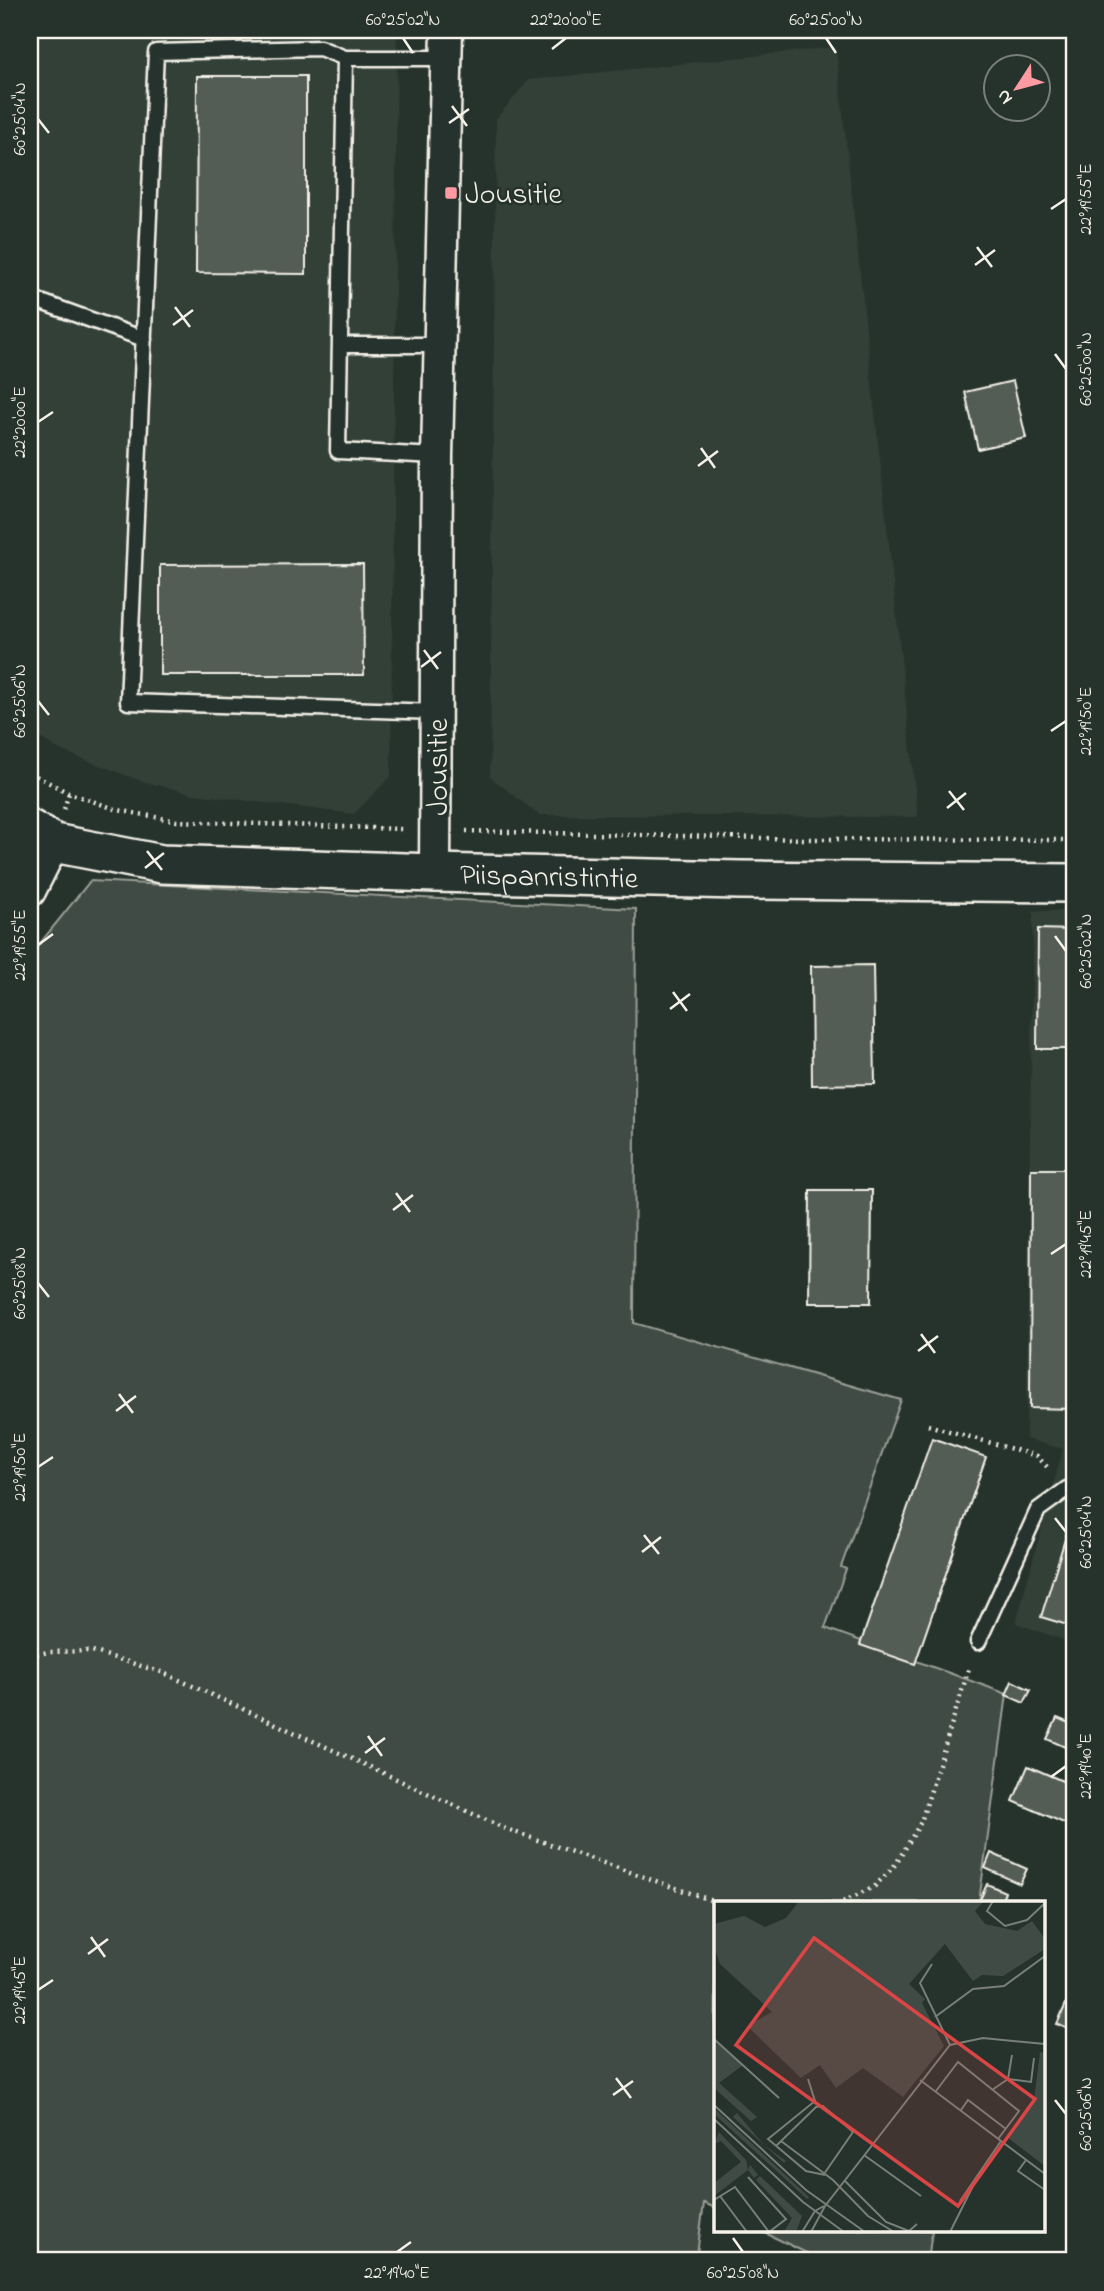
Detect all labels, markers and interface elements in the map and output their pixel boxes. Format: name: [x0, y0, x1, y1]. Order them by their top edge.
text: 60°25'02"N: [366, 8, 440, 34]
text: 22°20'00"E: [530, 8, 602, 34]
text: 60°25'00"N: [789, 8, 863, 34]
north arrow: [982, 52, 1052, 122]
text: 60°25'04"N: [8, 82, 34, 156]
text: N: [990, 83, 1020, 110]
text: 22°19'55"E: [1074, 163, 1100, 235]
place label: Jousitie: [465, 174, 562, 218]
marker: Jousitie: [443, 185, 459, 201]
text: 60°25'00"N: [1074, 332, 1100, 406]
text: 22°20'00"E: [8, 386, 34, 458]
text: 60°25'06"N: [8, 664, 34, 738]
text: 22°19'50"E: [1074, 686, 1100, 755]
street label: Jousitie: [418, 718, 462, 815]
street label: Piispanristintie: [459, 855, 639, 903]
text: 22°19'55"E: [8, 909, 34, 981]
text: 60°25'02"N: [1074, 914, 1100, 988]
text: 22°19'45"E: [1074, 1210, 1100, 1278]
text: 60°25'08"N: [8, 1247, 34, 1319]
text: 22°19'50"E: [8, 1432, 34, 1501]
text: 60°25'04"N: [1074, 1495, 1100, 1569]
text: 22°19'40"E: [1074, 1733, 1100, 1799]
inset map: [714, 1901, 1044, 2232]
text: 22°19'45"E: [8, 1956, 34, 2024]
text: 60°25'06"N: [1074, 2077, 1100, 2151]
text: 22°19'40"E: [364, 2261, 430, 2287]
text: 60°25'08"N: [707, 2261, 779, 2287]

